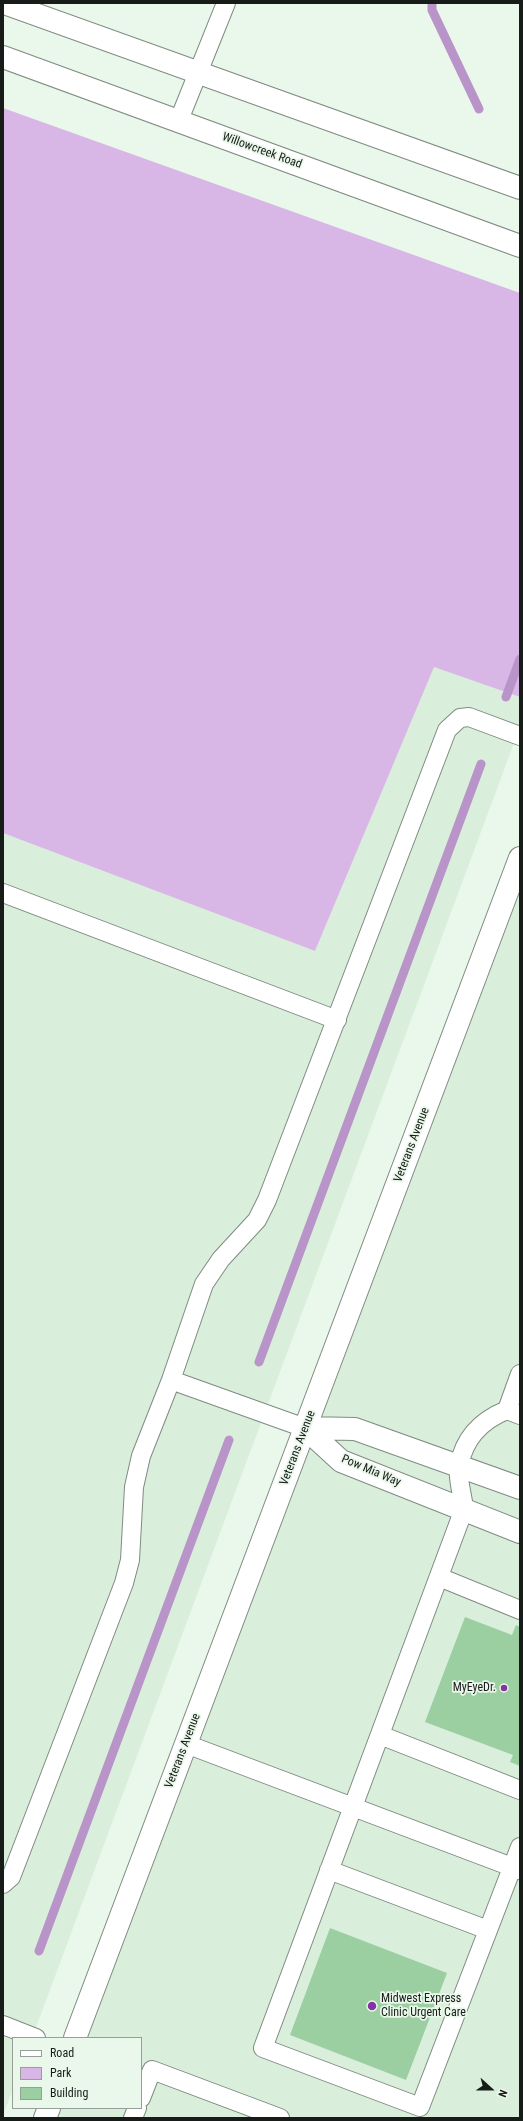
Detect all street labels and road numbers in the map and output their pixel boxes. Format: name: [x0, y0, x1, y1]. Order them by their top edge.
street label: Willowcreek Road: [220, 130, 304, 172]
street label: Veterans Avenue: [391, 1106, 433, 1184]
street label: Veterans Avenue: [277, 1409, 319, 1487]
street label: Pow Mia Way: [339, 1452, 403, 1490]
street label: Veterans Avenue: [162, 1712, 204, 1790]

